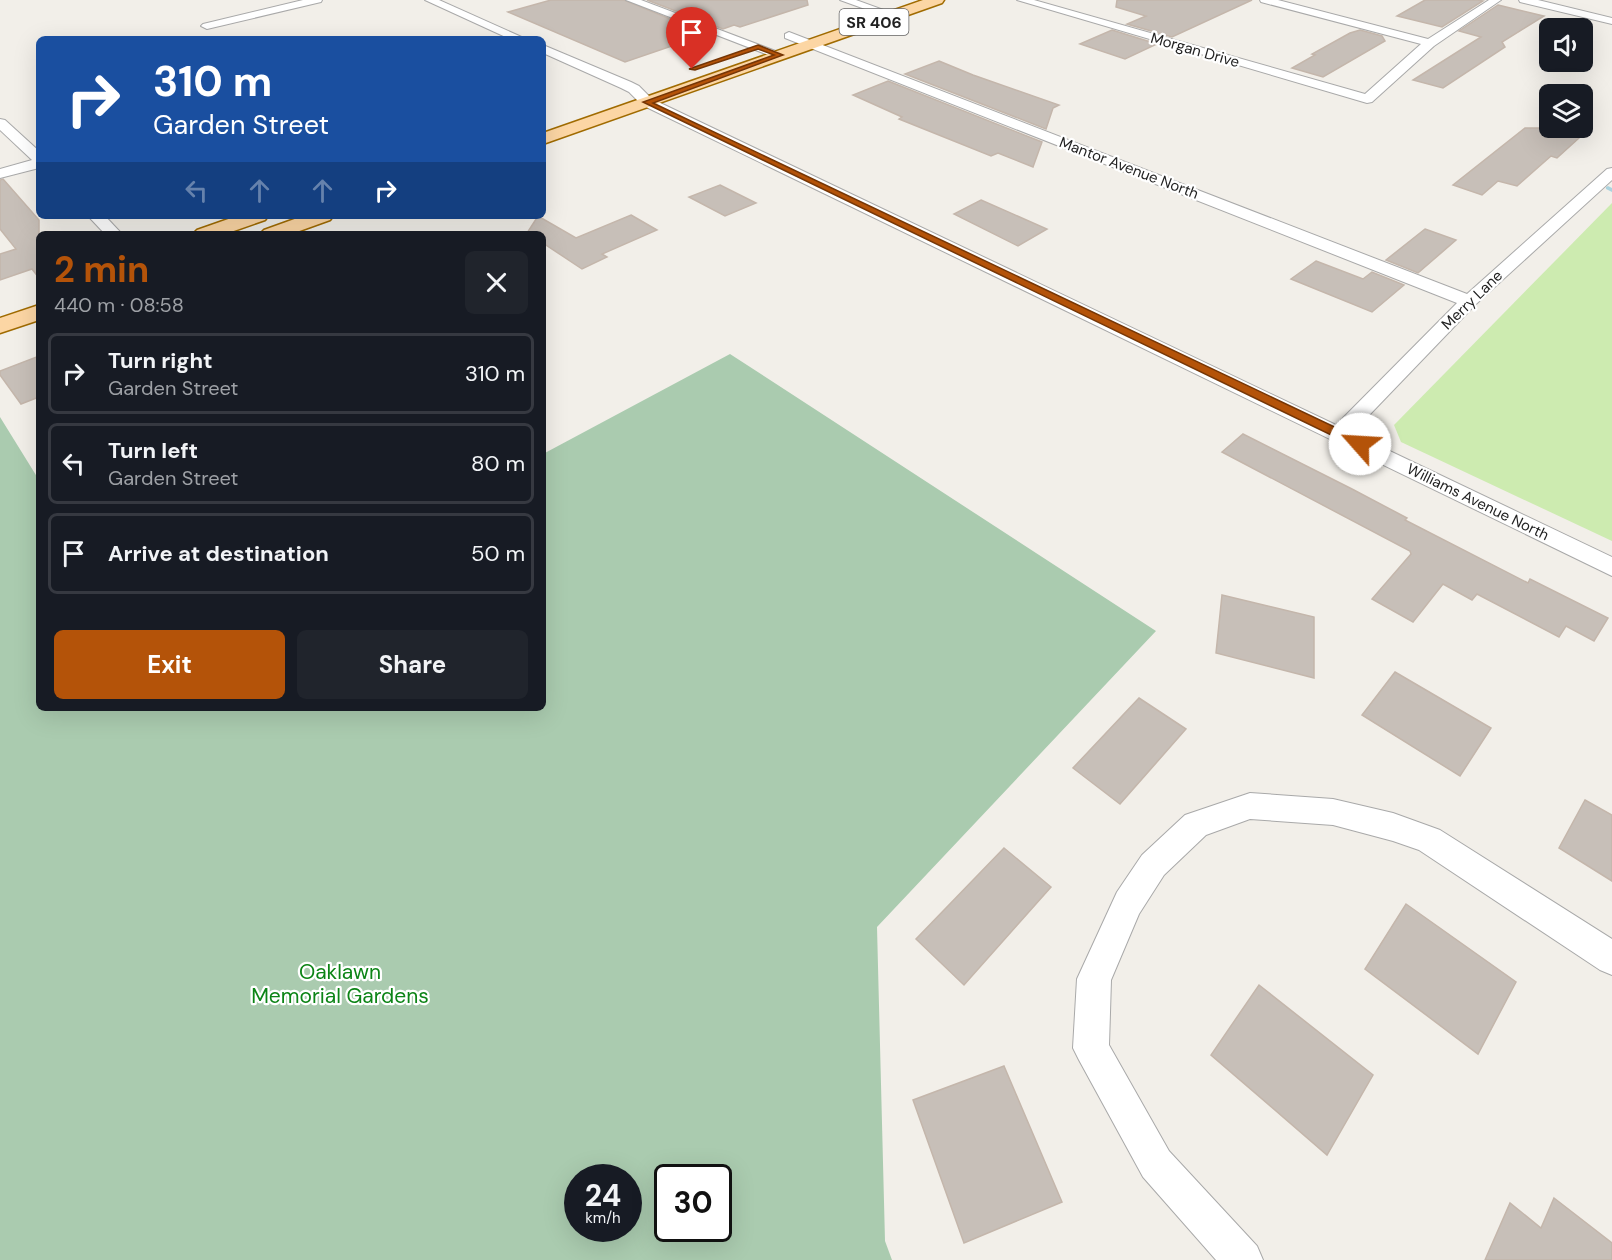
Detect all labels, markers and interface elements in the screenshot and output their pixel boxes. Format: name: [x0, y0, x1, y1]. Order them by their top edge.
pin: [666, 7, 717, 69]
road number: SR 406: [840, 9, 908, 35]
icon: arrive: [675, 16, 708, 49]
map controls: [1539, 18, 1593, 138]
button: sound: [1539, 18, 1593, 72]
street label: Morgan Drive: [1148, 28, 1242, 72]
text: 310 m: [153, 54, 272, 109]
icon: right: [54, 60, 132, 138]
button: layers: [1539, 84, 1593, 138]
text: Garden Street: [153, 107, 329, 142]
street label: Mantor Avenue North: [1056, 132, 1202, 204]
icon: left: [180, 174, 213, 207]
icon: ahead: [243, 174, 276, 207]
icon: ahead: [306, 174, 339, 207]
icon: right: [369, 174, 402, 207]
text: 2 min: [54, 246, 149, 293]
button: close: [465, 251, 528, 314]
street label: Merry Lane: [1437, 266, 1507, 334]
text: 440 m · 08:58: [54, 292, 184, 318]
text: Turn right: [108, 346, 213, 375]
icon: right: [57, 357, 90, 390]
text: 310 m: [465, 359, 525, 388]
text: Garden Street: [108, 375, 238, 401]
position arrow: [1328, 412, 1392, 476]
text: Turn left: [108, 436, 198, 465]
icon: left: [57, 447, 90, 480]
text: 80 m: [471, 449, 525, 478]
street label: Williams Avenue North: [1404, 459, 1552, 545]
text: Garden Street: [108, 465, 238, 491]
icon: arrive: [57, 537, 90, 570]
text: Arrive at destination: [108, 539, 329, 568]
text: 50 m: [471, 539, 525, 568]
button: Exit: [54, 630, 285, 699]
button: Share: [297, 630, 528, 699]
park label: Oaklawn Memorial Gardens: [251, 958, 429, 1010]
speed limit sign: 30: [654, 1164, 732, 1242]
text: 24: [585, 1176, 621, 1215]
text: km/h: [585, 1208, 621, 1228]

